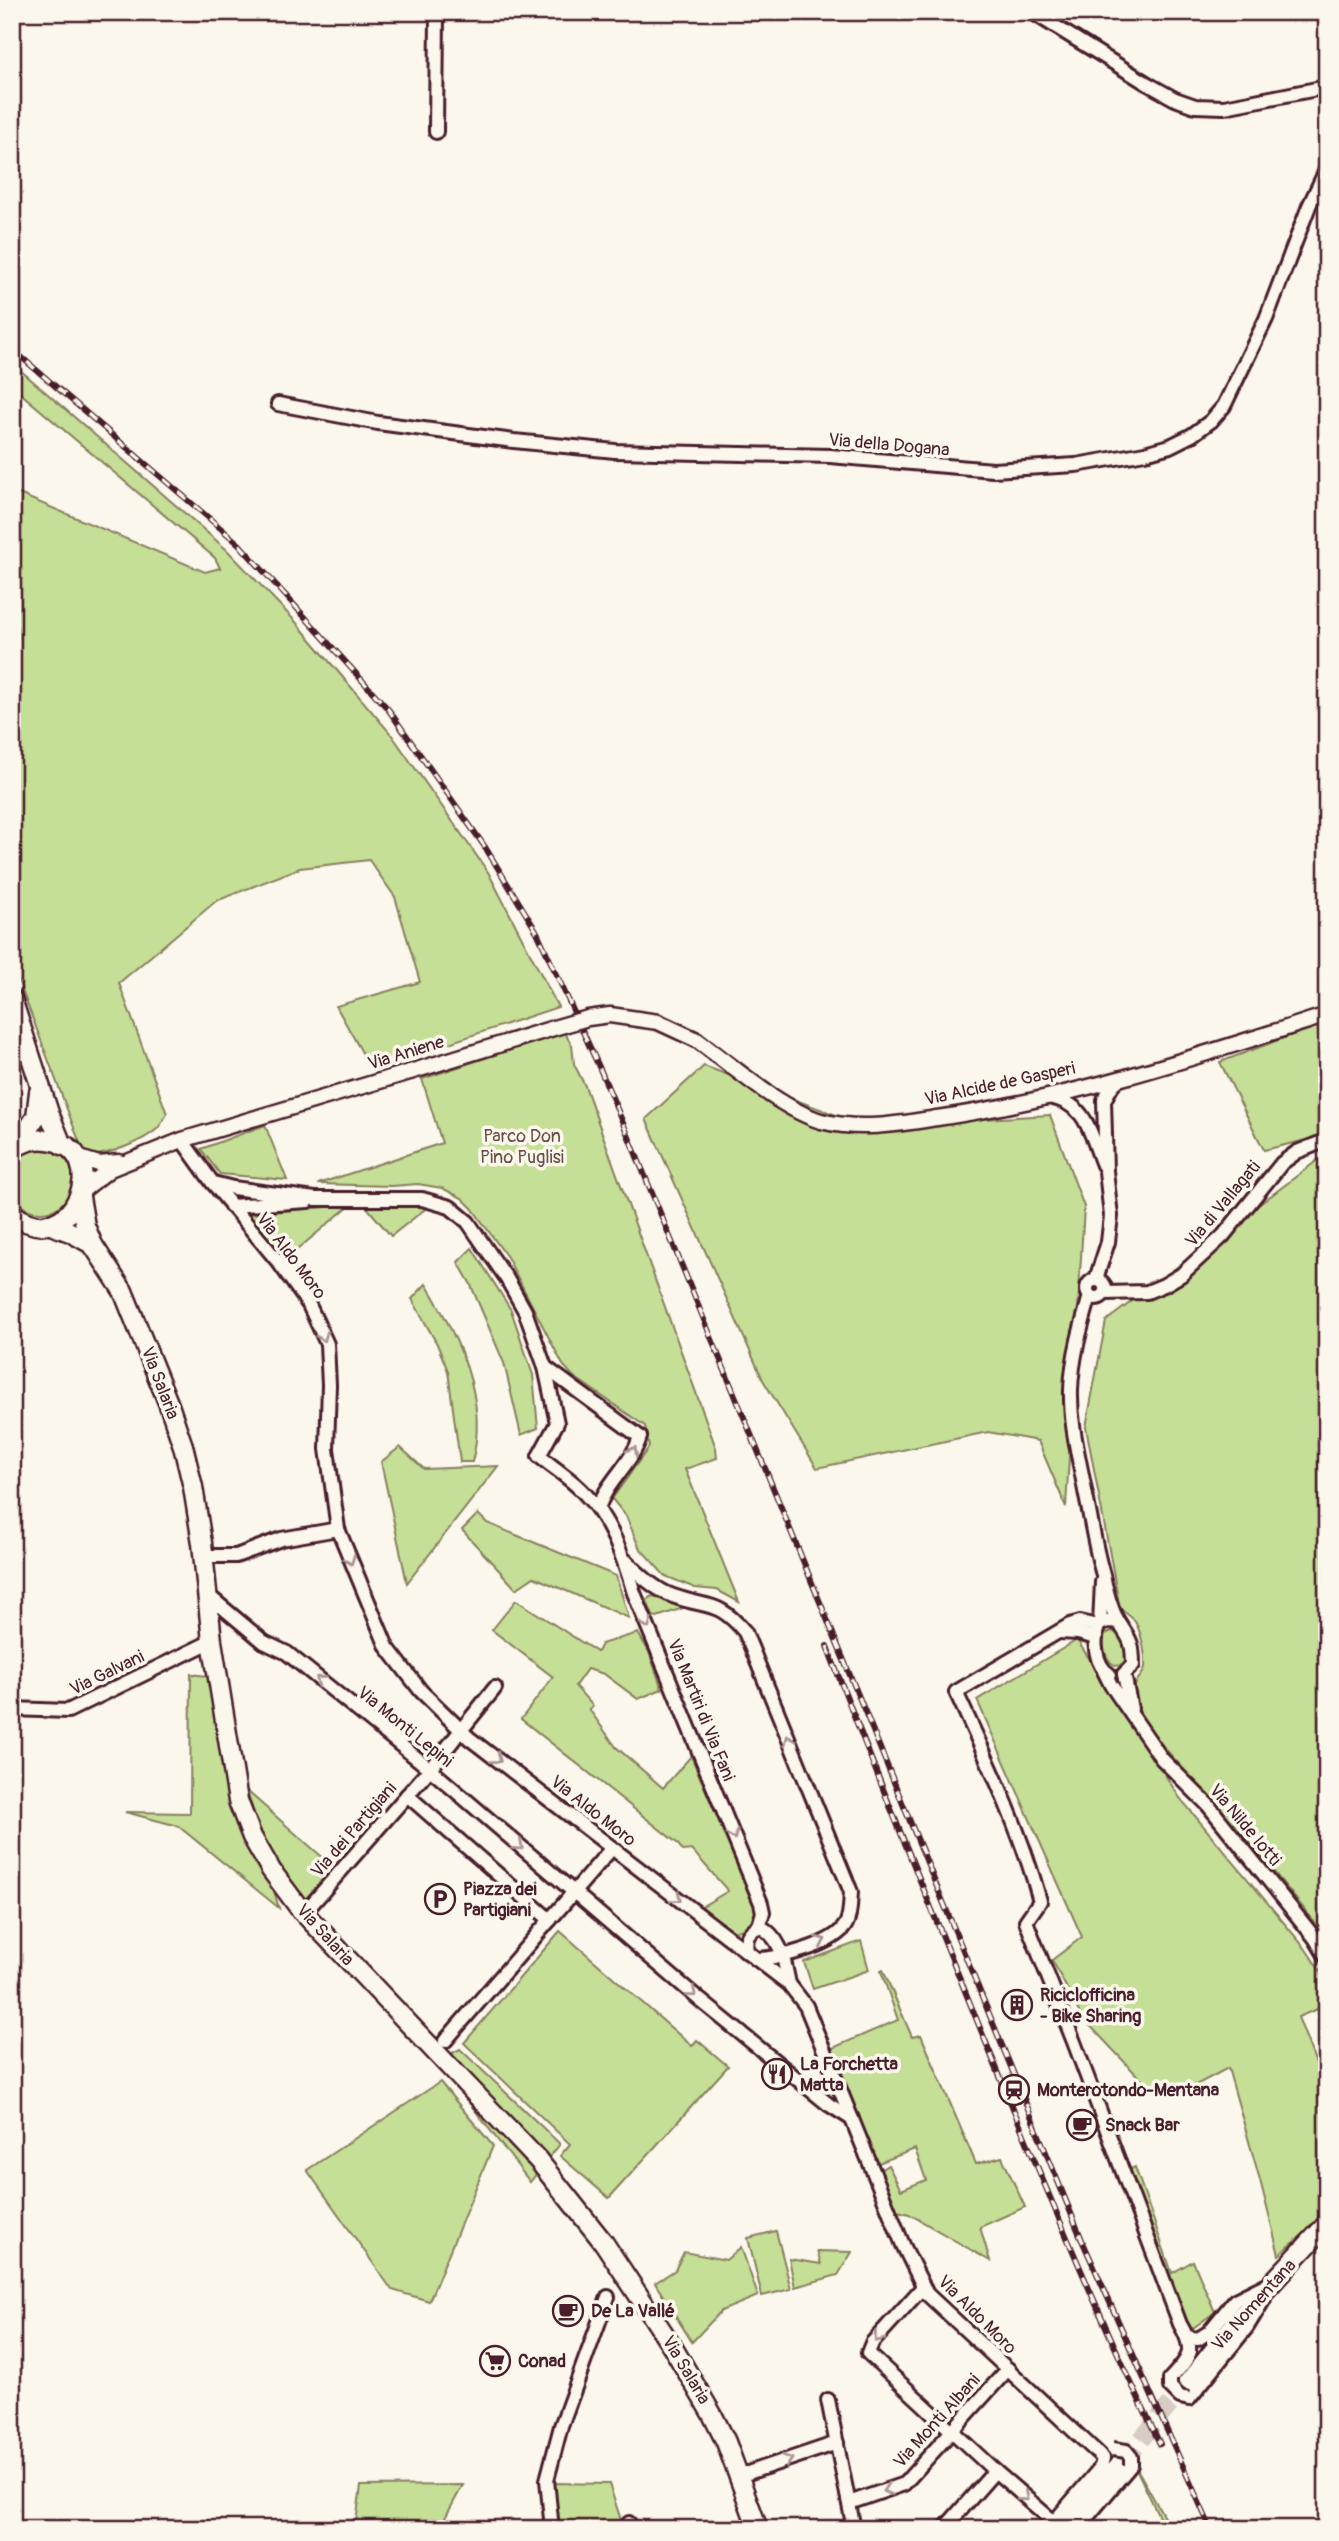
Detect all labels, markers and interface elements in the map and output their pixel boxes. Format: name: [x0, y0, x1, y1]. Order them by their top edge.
street label: Via della Dogana: [828, 428, 950, 462]
street label: Via Aniene: [365, 1030, 447, 1076]
street label: Via Alcide de Gasperi: [923, 1057, 1077, 1111]
park label: Parco Don Pino Puglisi: [480, 1125, 564, 1169]
street label: Via di Vallagati: [1180, 1156, 1266, 1252]
street label: Via Aldo Moro: [251, 1208, 331, 1304]
one-way arrow: [315, 1329, 329, 1342]
street label: Via Salaria: [136, 1344, 184, 1422]
one-way arrow: [625, 1446, 638, 1459]
one-way arrow: [342, 1553, 356, 1565]
one-way arrow: [639, 1617, 653, 1629]
street label: Via Martiri di Via Fani: [662, 1636, 740, 1784]
street label: Via Galvani: [66, 1645, 148, 1701]
one-way arrow: [315, 1675, 327, 1688]
street label: Via Monti Lepini: [352, 1681, 458, 1773]
one-way arrow: [783, 1735, 797, 1747]
one-way arrow: [489, 1750, 502, 1763]
street label: Via Aldo Moro: [545, 1770, 641, 1852]
street label: Via dei Partigiani: [306, 1777, 402, 1883]
street label: Via Nilde Iotti: [1204, 1779, 1286, 1871]
one-way arrow: [724, 1828, 738, 1840]
one-way arrow: [510, 1838, 523, 1850]
place label: Piazza dei Partigiani: [463, 1878, 537, 1922]
parking icon: Piazza dei Partigiani: [423, 1882, 457, 1916]
one-way arrow: [669, 1890, 681, 1903]
street label: Via Salaria: [291, 1899, 359, 1971]
one-way arrow: [814, 1935, 826, 1949]
place label: Riciclofficina - Bike Sharing: [1040, 1984, 1141, 2028]
one-way arrow: [684, 1985, 697, 1997]
building icon: Riciclofficina - Bike Sharing: [1000, 1988, 1034, 2022]
place label: La Forchetta Matta: [800, 2053, 898, 2097]
restaurant icon: La Forchetta Matta: [760, 2057, 794, 2091]
station icon: Monterotondo-Mentana: [997, 2073, 1031, 2107]
place label: Monterotondo-Mentana: [1037, 2079, 1220, 2102]
cafe icon: Snack Bar: [1065, 2108, 1099, 2142]
place label: Snack Bar: [1105, 2114, 1180, 2137]
street label: Via Nomentana: [1207, 2254, 1301, 2356]
street label: Via Aldo Moro: [933, 2271, 1022, 2360]
cafe icon: De La Vallé: [551, 2294, 585, 2328]
place label: De La Vallé: [591, 2300, 675, 2323]
one-way arrow: [874, 2329, 886, 2342]
street label: Via Salaria: [657, 2332, 715, 2408]
supermarket icon: Conad: [478, 2344, 512, 2378]
place label: Conad: [518, 2350, 566, 2373]
street label: Via Monti Albani: [889, 2369, 985, 2473]
one-way arrow: [781, 2453, 793, 2468]
one-way arrow: [881, 2482, 894, 2496]
one-way arrow: [1016, 2489, 1029, 2501]

